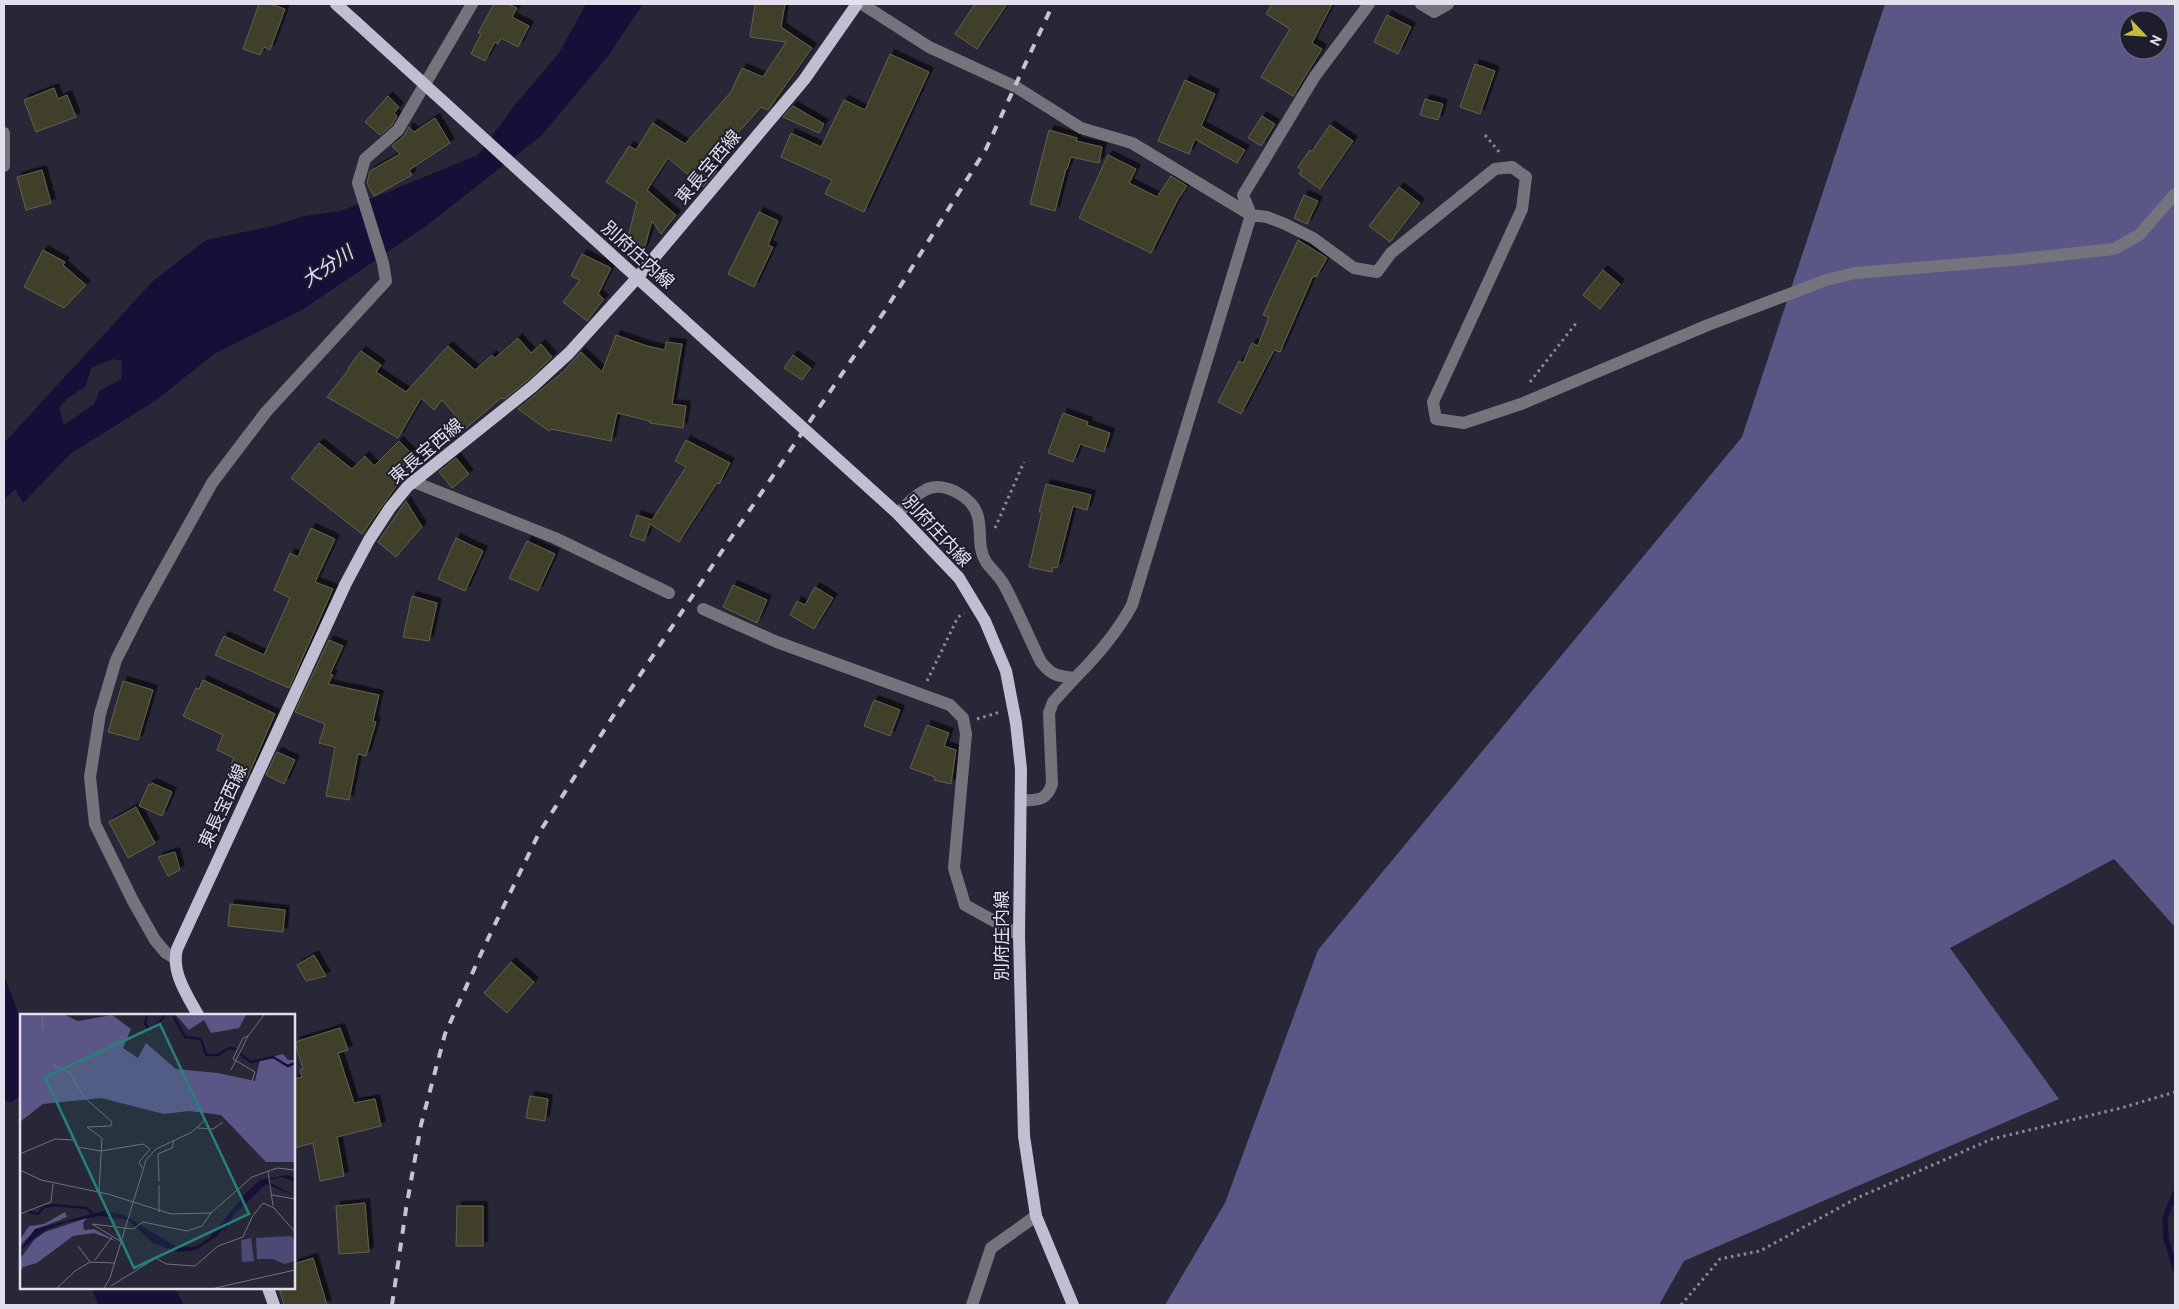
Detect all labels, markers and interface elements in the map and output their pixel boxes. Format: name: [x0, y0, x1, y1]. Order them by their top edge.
north arrow: [2119, 10, 2169, 60]
text: N: [2145, 32, 2164, 48]
street label: 東長宝西線: [671, 126, 747, 210]
street label: 別府庄内線: [596, 217, 678, 295]
water label: 大分川: [298, 241, 360, 294]
street label: 東長宝西線: [385, 414, 469, 490]
street label: 別府庄内線: [897, 491, 975, 573]
street label: 東長宝西線: [195, 761, 254, 852]
street label: 別府庄内線: [992, 891, 1015, 981]
inset map: [20, 1014, 295, 1289]

